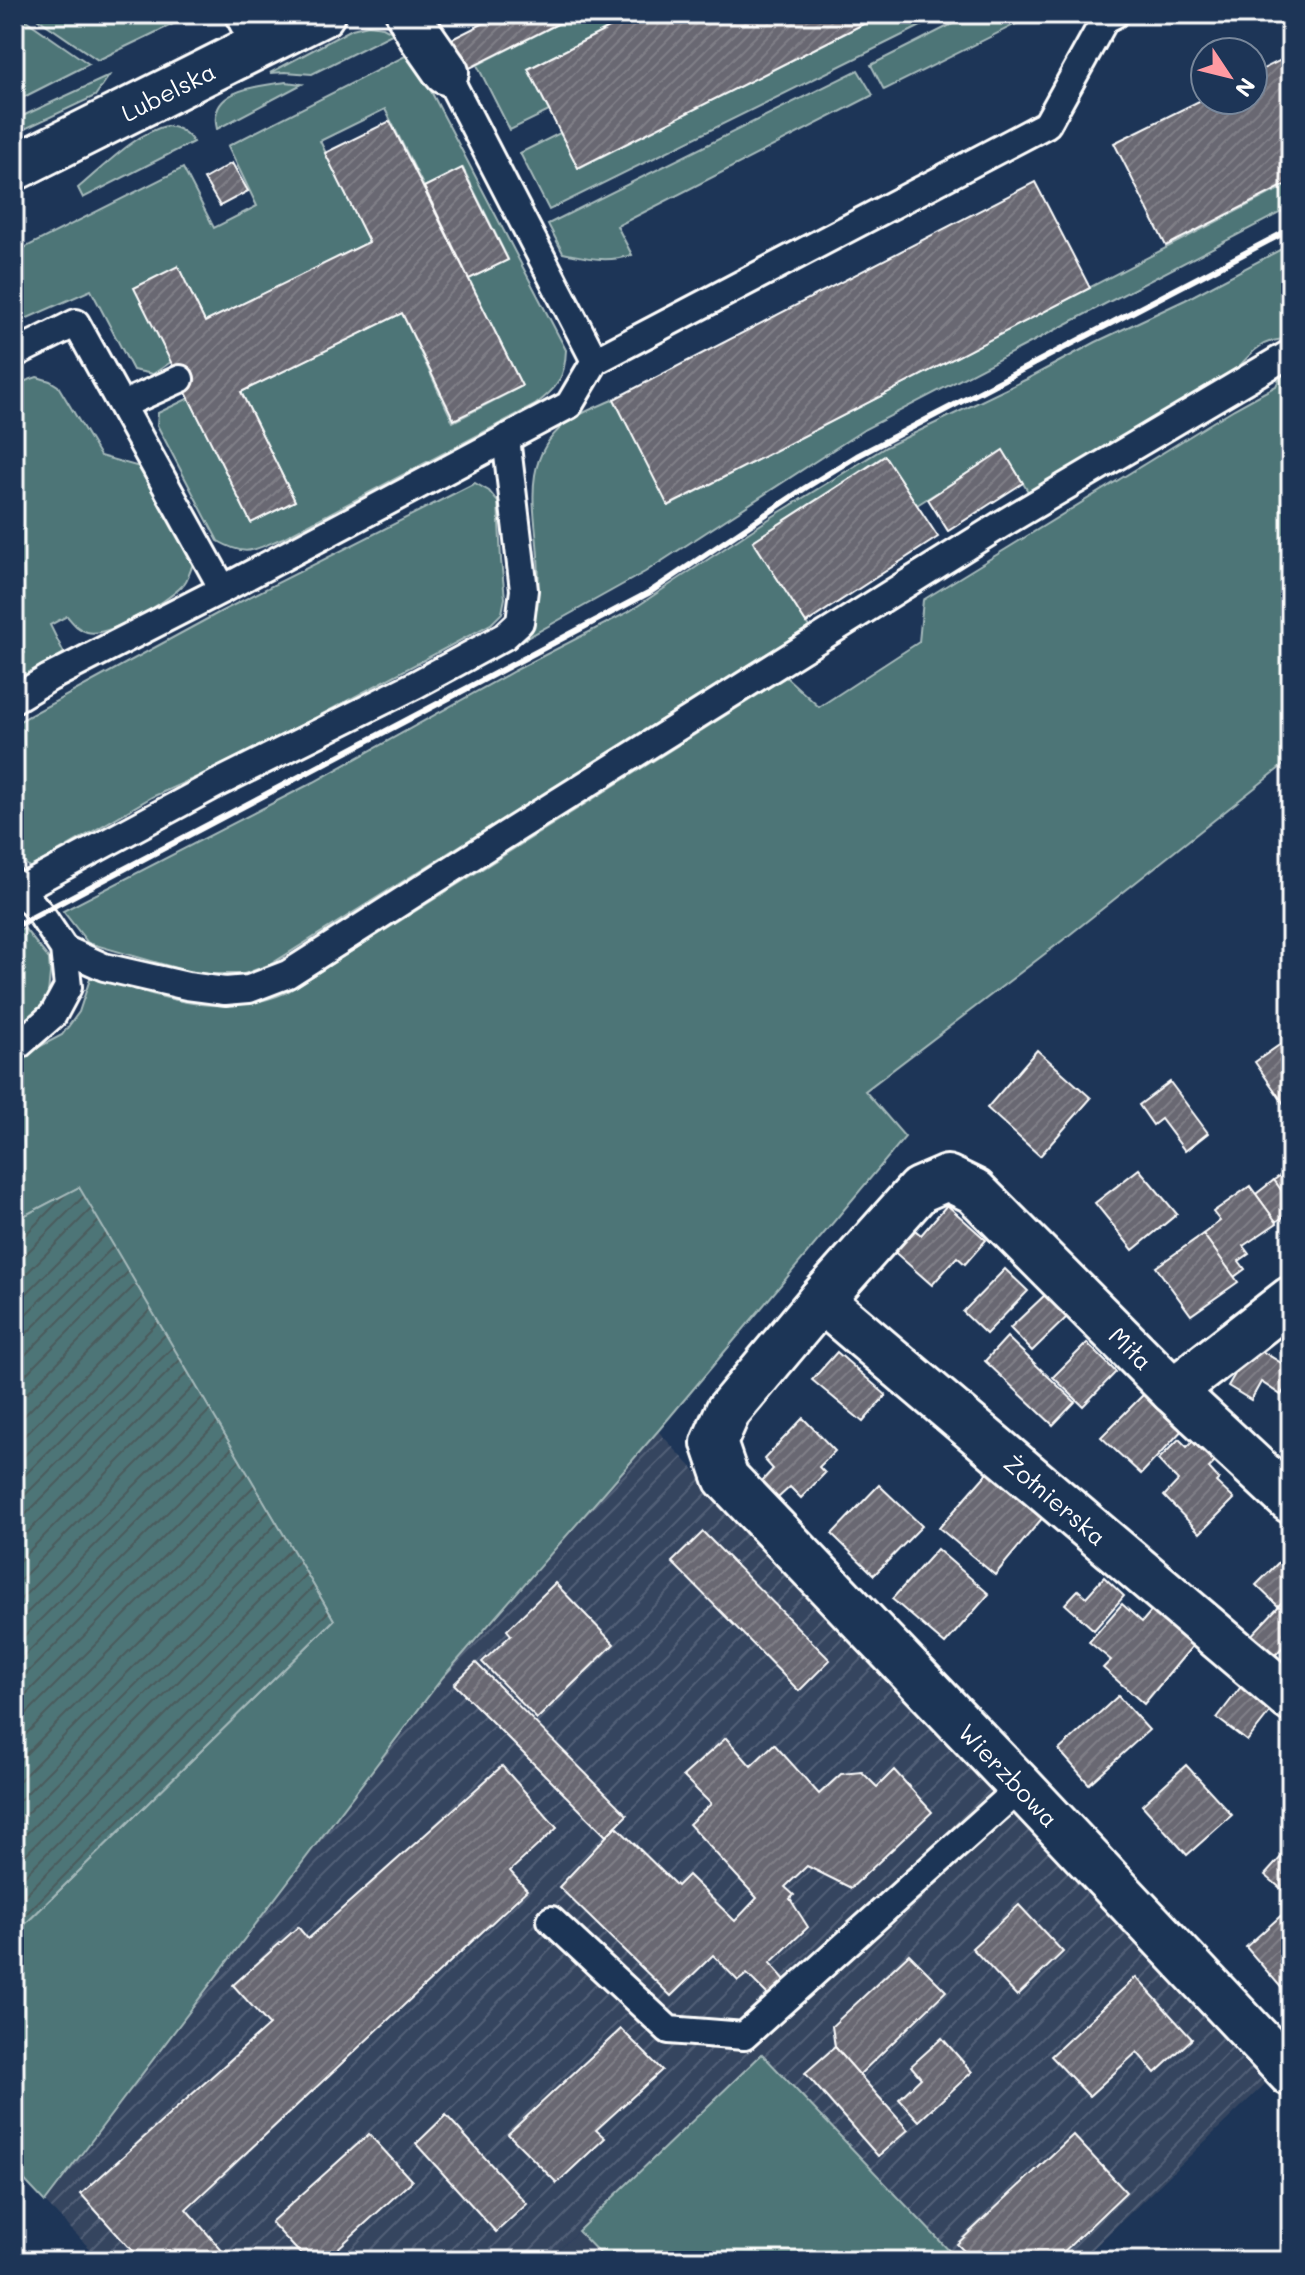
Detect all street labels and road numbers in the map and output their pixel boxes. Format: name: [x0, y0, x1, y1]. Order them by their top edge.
street label: Lubelska: [116, 55, 220, 128]
street label: Miła: [1103, 1320, 1159, 1376]
street label: Żołnierska: [998, 1447, 1113, 1552]
street label: Wierzbowa: [952, 1716, 1066, 1833]

